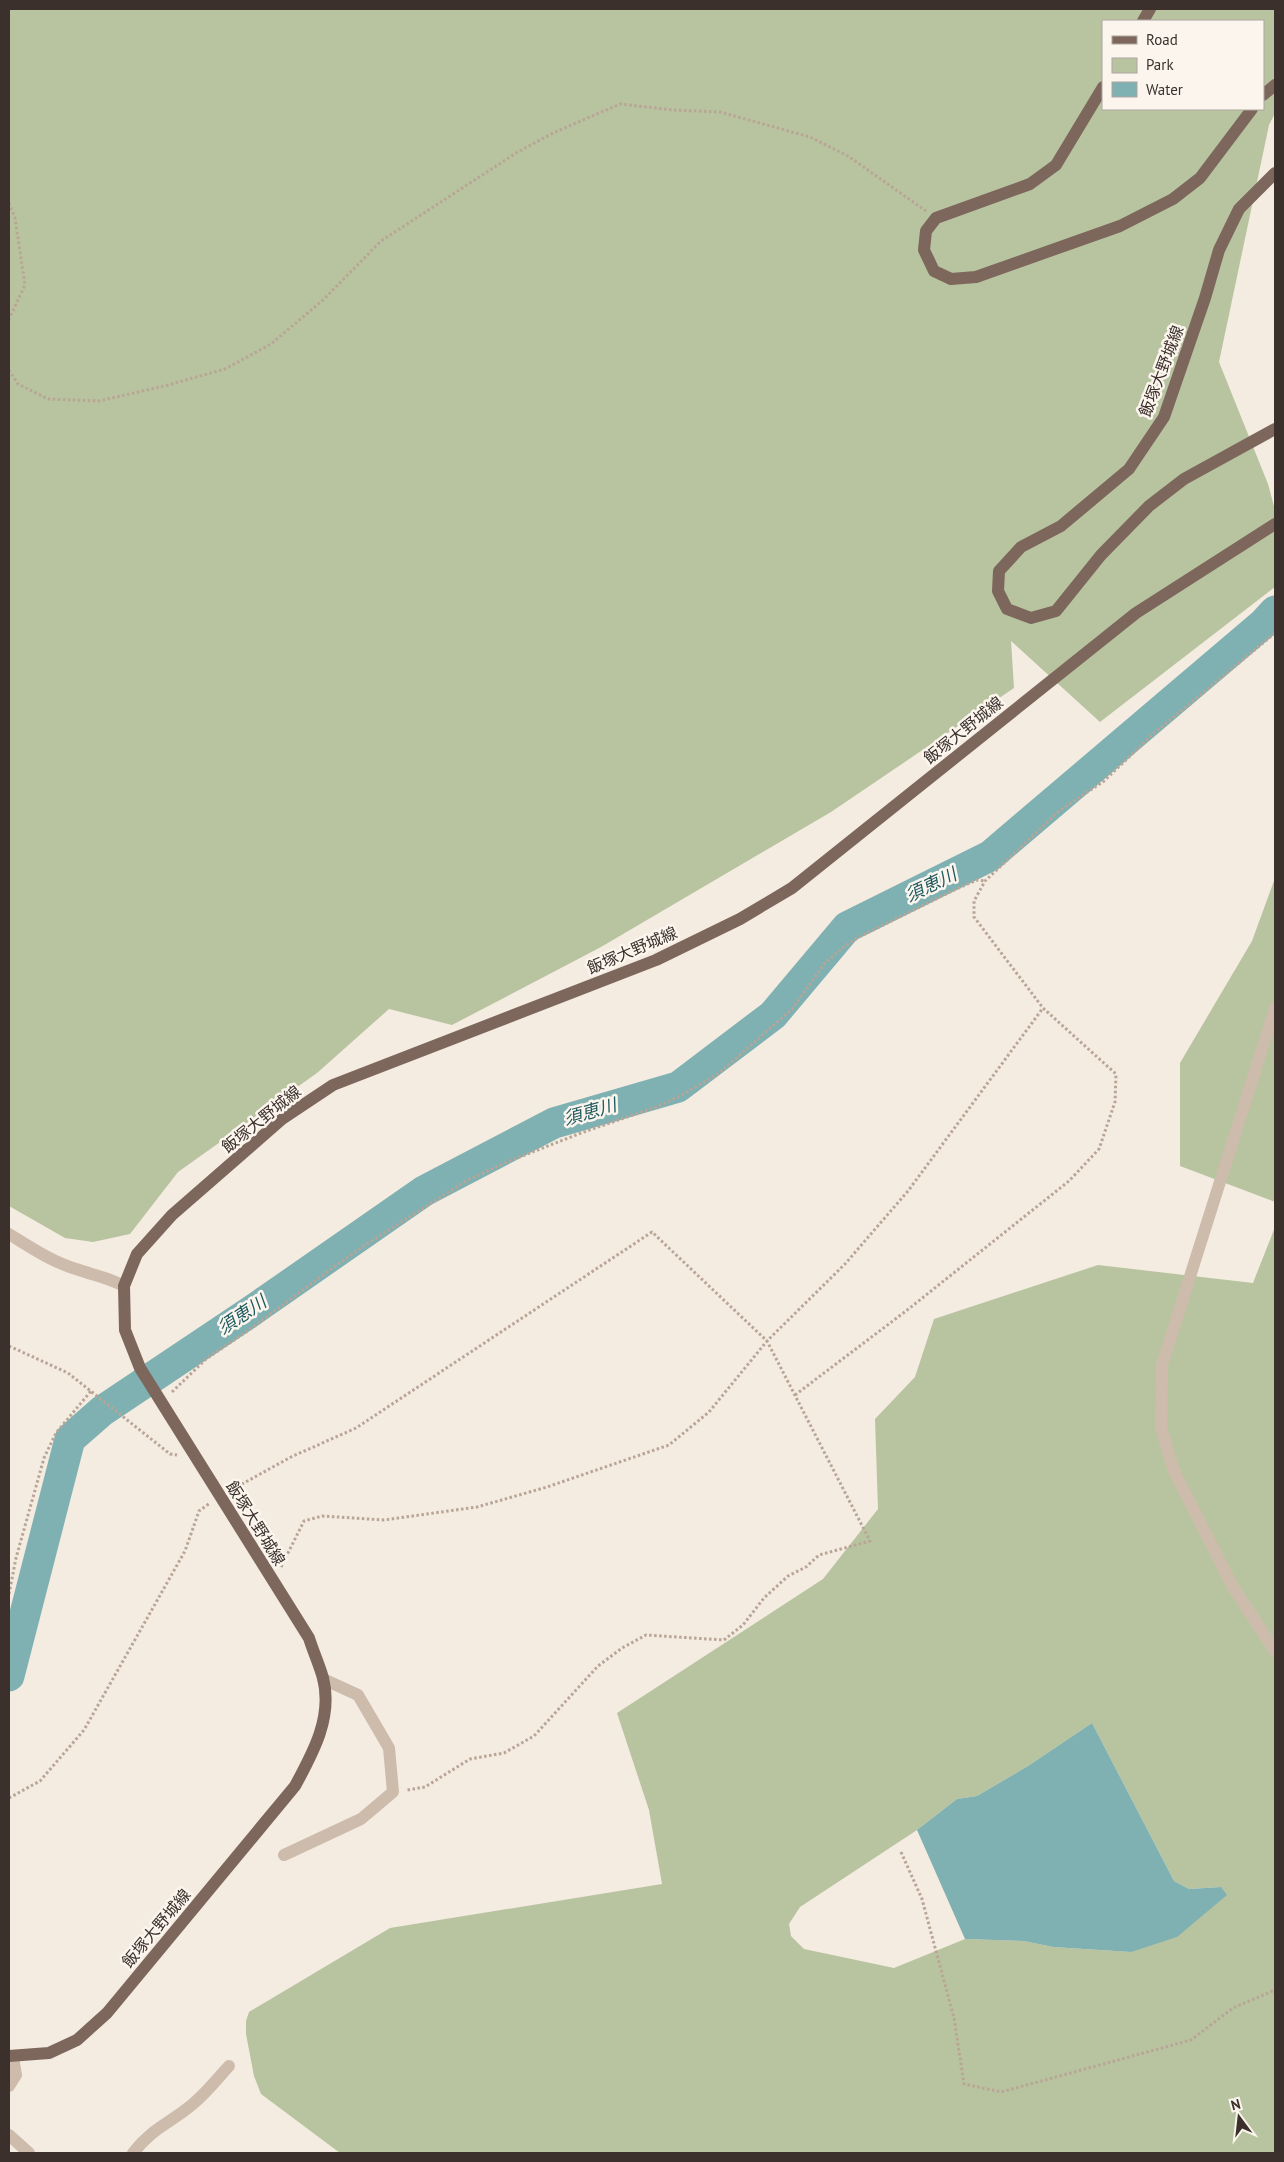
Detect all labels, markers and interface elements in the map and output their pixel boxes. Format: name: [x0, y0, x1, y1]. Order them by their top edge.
legend: [1102, 20, 1264, 110]
text: Road: [1146, 30, 1178, 49]
text: Park: [1146, 55, 1174, 74]
text: Water: [1146, 80, 1183, 99]
street label: 飯塚大野城線: [1134, 323, 1188, 419]
street label: 飯塚大野城線: [919, 692, 1007, 768]
water label: 須恵川: [901, 862, 962, 907]
street label: 飯塚大野城線: [584, 922, 680, 978]
street label: 飯塚大野城線: [217, 1081, 305, 1157]
water label: 須恵川: [561, 1092, 621, 1130]
water label: 須恵川: [213, 1289, 272, 1339]
street label: 飯塚大野城線: [222, 1477, 290, 1569]
street label: 飯塚大野城線: [117, 1885, 195, 1971]
north arrow: [1214, 2092, 1264, 2142]
text: N: [1229, 2095, 1242, 2114]

